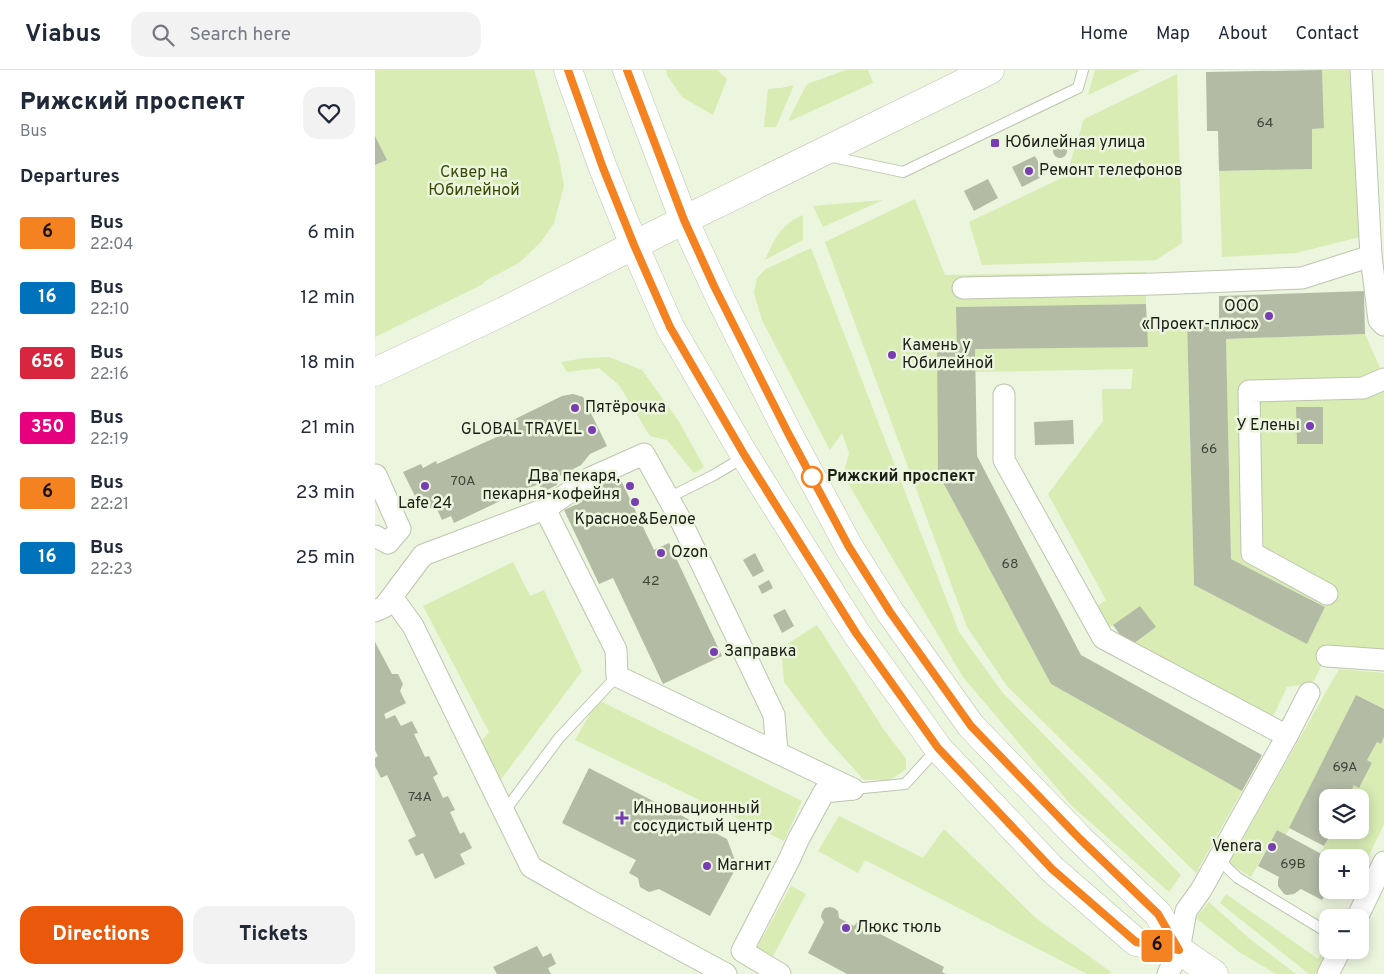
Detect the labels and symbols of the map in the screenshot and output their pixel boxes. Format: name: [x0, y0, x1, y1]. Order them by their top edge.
house number: 64: [1256, 115, 1274, 132]
place label: Юбилейная улица: [1005, 133, 1145, 153]
marker: Юбилейная улица: [989, 137, 1001, 149]
place label: Ремонт телефонов: [1039, 161, 1183, 181]
park label: Сквер на Юбилейной: [428, 163, 520, 201]
marker: Ремонт телефонов: [1023, 165, 1035, 177]
place label: ООО «Проект-плюс»: [1141, 297, 1259, 335]
marker: ООО «Проект-плюс»: [1263, 310, 1275, 322]
place label: Камень у Юбилейной: [902, 336, 993, 374]
marker: Камень у Юбилейной: [886, 349, 898, 361]
place label: Пятёрочка: [585, 398, 666, 418]
marker: Пятёрочка: [569, 402, 581, 414]
place label: У Елены: [1236, 416, 1300, 436]
place label: GLOBAL TRAVEL: [461, 420, 582, 440]
marker: У Елены: [1304, 420, 1316, 432]
marker: GLOBAL TRAVEL: [586, 424, 598, 436]
house number: 66: [1201, 441, 1217, 458]
marker: Рижский проспект: [801, 466, 823, 488]
place label: Два пекаря, пекарня-кофейня: [483, 467, 620, 505]
place label: Рижский проспект: [827, 467, 976, 487]
house number: 70А: [451, 473, 475, 490]
marker: Lafe 24: [419, 480, 431, 492]
marker: Два пекаря, пекарня-кофейня: [624, 480, 636, 492]
place label: Lafe 24: [398, 494, 452, 514]
marker: Красное&Белое: [629, 496, 641, 508]
place label: Красное&Белое: [574, 510, 696, 530]
place label: Ozon: [671, 543, 708, 563]
marker: Ozon: [655, 547, 667, 559]
house number: 68: [1002, 556, 1018, 573]
house number: 42: [642, 573, 660, 590]
place label: Заправка: [724, 642, 796, 662]
marker: Заправка: [708, 646, 720, 658]
house number: 69А: [1332, 759, 1358, 776]
house number: 74А: [408, 789, 432, 806]
place label: Инновационный сосудистый центр: [633, 799, 773, 837]
marker: Инновационный сосудистый центр: [615, 811, 629, 825]
place label: Venera: [1212, 837, 1262, 857]
marker: Venera: [1266, 841, 1278, 853]
place label: Магнит: [717, 856, 771, 876]
house number: 69В: [1280, 856, 1306, 873]
marker: Магнит: [701, 860, 713, 872]
place label: Люкс тюль: [856, 918, 942, 938]
marker: Люкс тюль: [840, 922, 852, 934]
line badge: 6: [1141, 930, 1173, 962]

